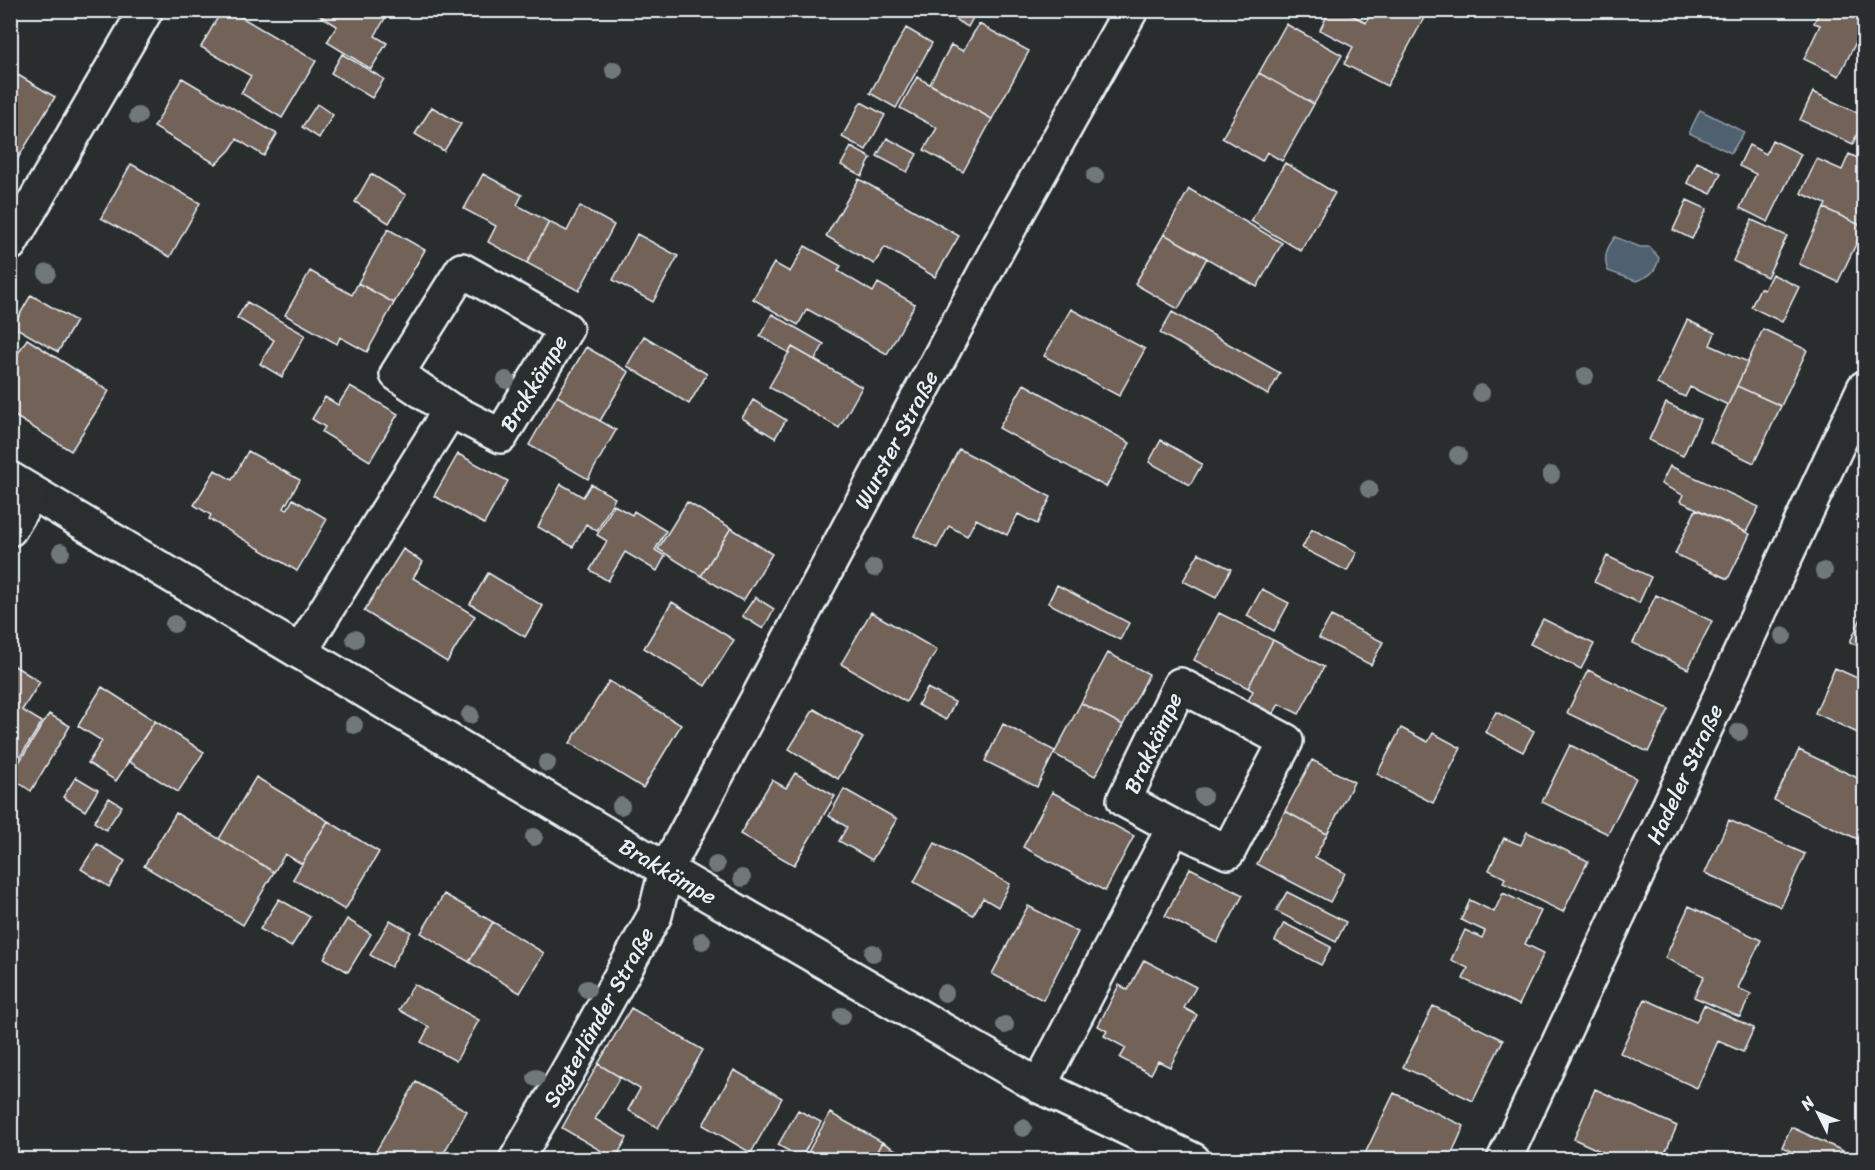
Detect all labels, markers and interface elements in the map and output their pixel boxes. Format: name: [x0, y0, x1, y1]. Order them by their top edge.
street label: Brakkämpe: [488, 327, 578, 439]
street label: Wurster Straße: [843, 363, 949, 516]
street label: Brakkämpe: [1112, 686, 1194, 800]
street label: Hadeler Straße: [1634, 697, 1734, 851]
street label: Brakkämpe: [612, 827, 725, 915]
street label: Sagterländer Straße: [531, 919, 664, 1115]
north arrow: [1788, 1083, 1848, 1143]
text: N: [1792, 1089, 1822, 1118]

